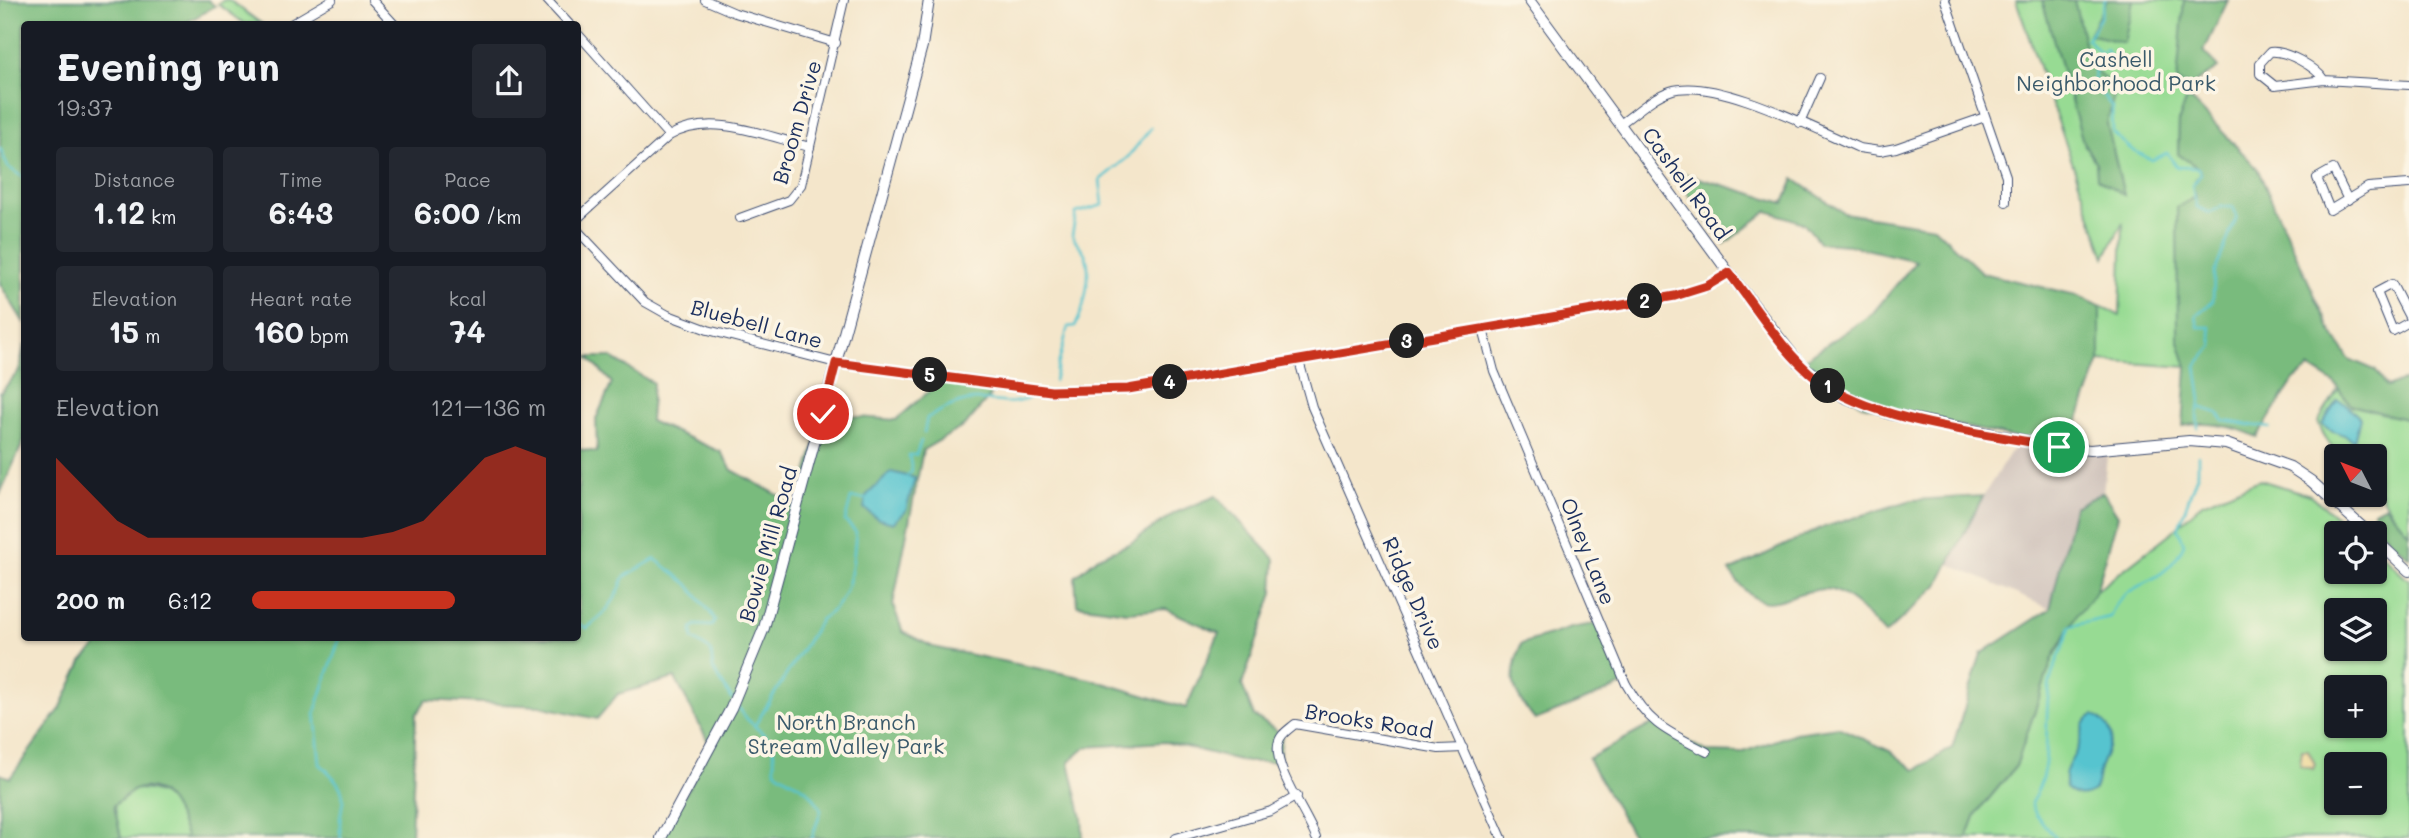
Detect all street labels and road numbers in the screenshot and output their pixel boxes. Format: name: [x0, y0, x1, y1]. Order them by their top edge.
street label: Broom Drive: [765, 57, 827, 187]
street label: Cashell Road: [1637, 121, 1737, 245]
street label: Bluebell Lane: [688, 292, 826, 354]
street label: Bowie Mill Road: [732, 463, 802, 625]
street label: Olney Lane: [1555, 494, 1623, 608]
street label: Ridge Drive: [1377, 532, 1451, 654]
street label: Brooks Road: [1303, 697, 1435, 743]

